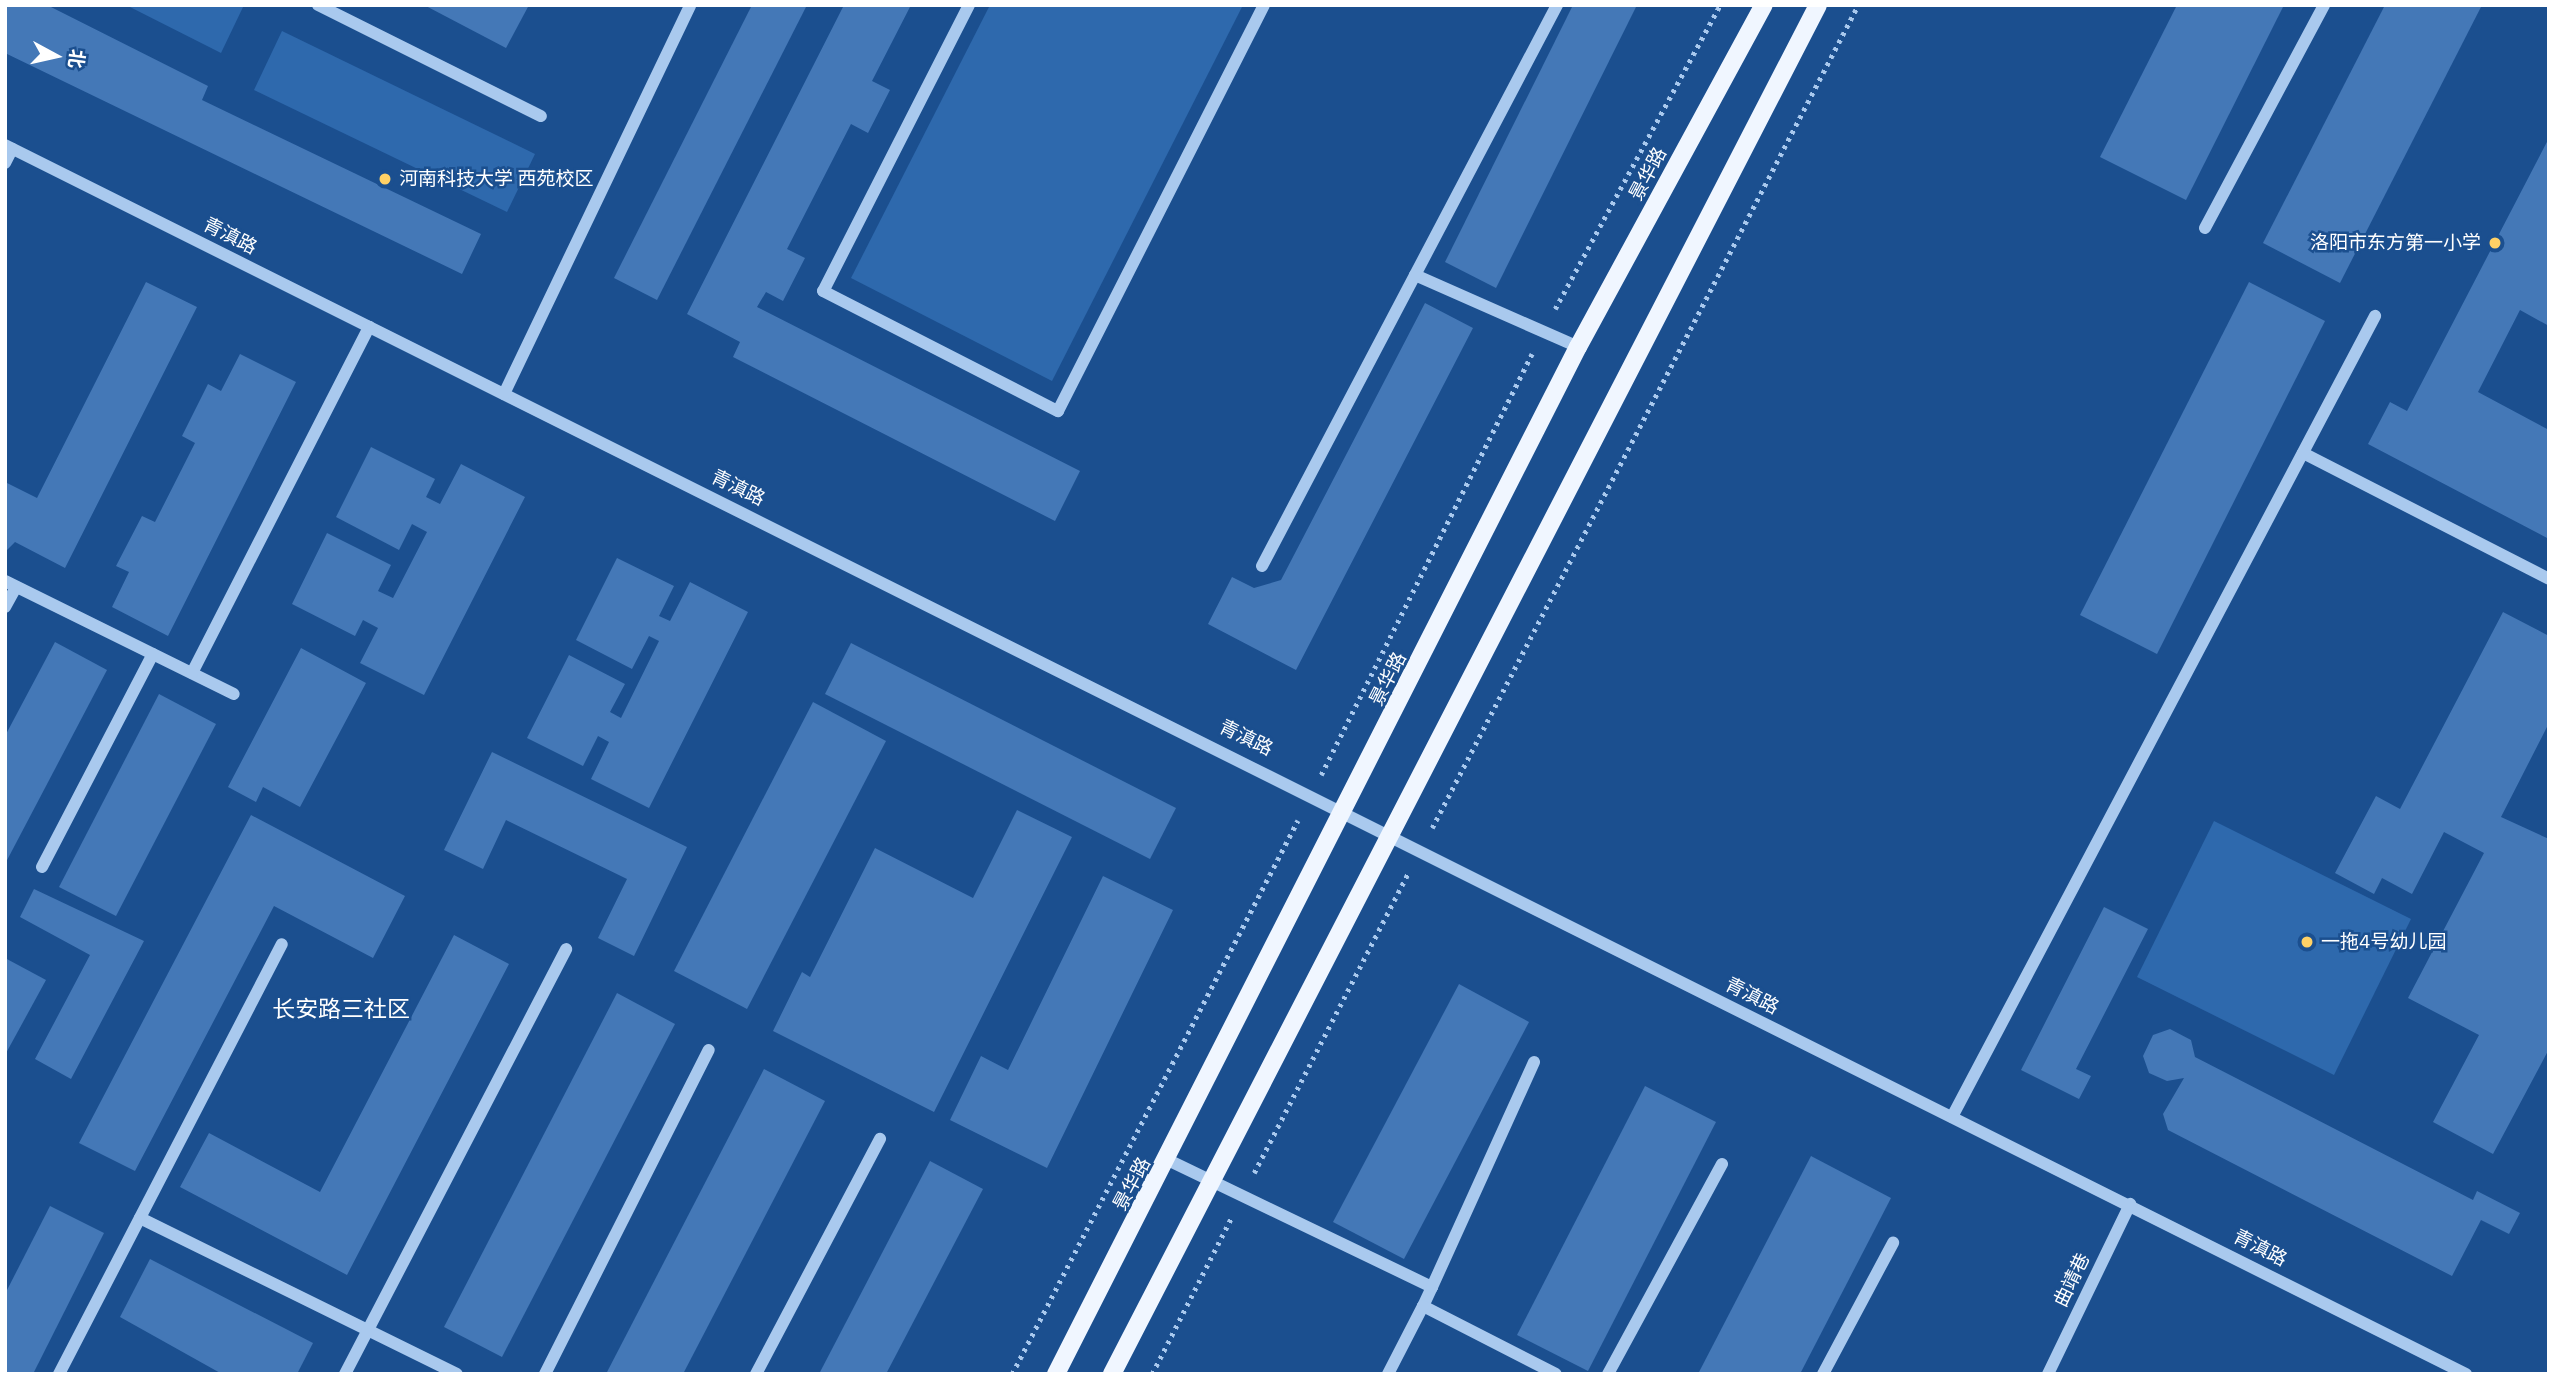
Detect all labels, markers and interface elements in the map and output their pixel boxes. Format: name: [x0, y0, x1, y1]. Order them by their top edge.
north arrow: [21, 21, 91, 91]
text: 北: [64, 48, 90, 70]
street label: 景华路: [1625, 143, 1671, 205]
place label: 河南科技大学 西苑校区: [399, 168, 593, 190]
marker: 河南科技大学 西苑校区: [377, 171, 393, 187]
street label: 青滇路: [199, 213, 261, 259]
place label: 洛阳市东方第一小学: [2310, 232, 2481, 254]
marker: 洛阳市东方第一小学: [2487, 235, 2503, 251]
street label: 青滇路: [707, 465, 769, 511]
street label: 景华路: [1365, 648, 1411, 710]
street label: 青滇路: [1215, 715, 1277, 761]
place label: 一拖4号幼儿园: [2321, 931, 2446, 953]
marker: 一拖4号幼儿园: [2299, 934, 2315, 950]
street label: 青滇路: [1721, 973, 1783, 1019]
district label: 长安路三社区: [272, 994, 410, 1022]
street label: 景华路: [1109, 1153, 1155, 1215]
street label: 青滇路: [2229, 1225, 2291, 1271]
street label: 曲靖巷: [2049, 1249, 2095, 1311]

